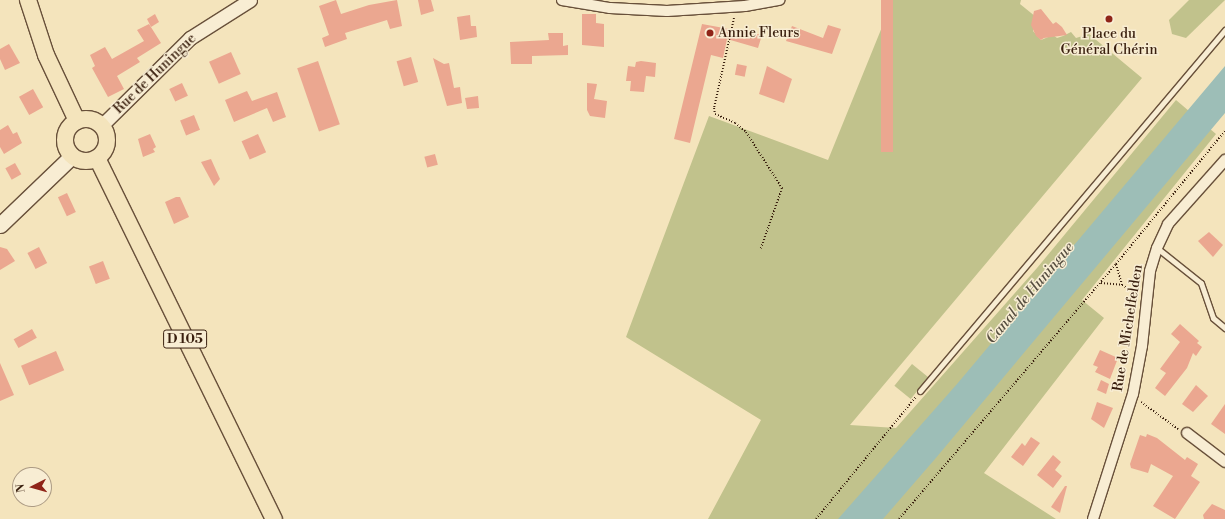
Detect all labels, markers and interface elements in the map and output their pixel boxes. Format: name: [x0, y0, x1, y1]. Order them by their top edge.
marker: Place du Général Chérin: [1104, 14, 1114, 24]
place label: Annie Fleurs: [718, 25, 799, 41]
place label: Place du Général Chérin: [1060, 26, 1158, 58]
marker: Annie Fleurs: [705, 28, 715, 38]
street label: Rue de Huningue: [110, 30, 200, 118]
water label: Canal de Huningue: [982, 239, 1078, 347]
street label: Rue de Michelfelden: [1110, 263, 1146, 393]
road number: D 105: [163, 328, 207, 350]
north arrow: [12, 467, 52, 507]
text: N: [14, 483, 28, 493]

